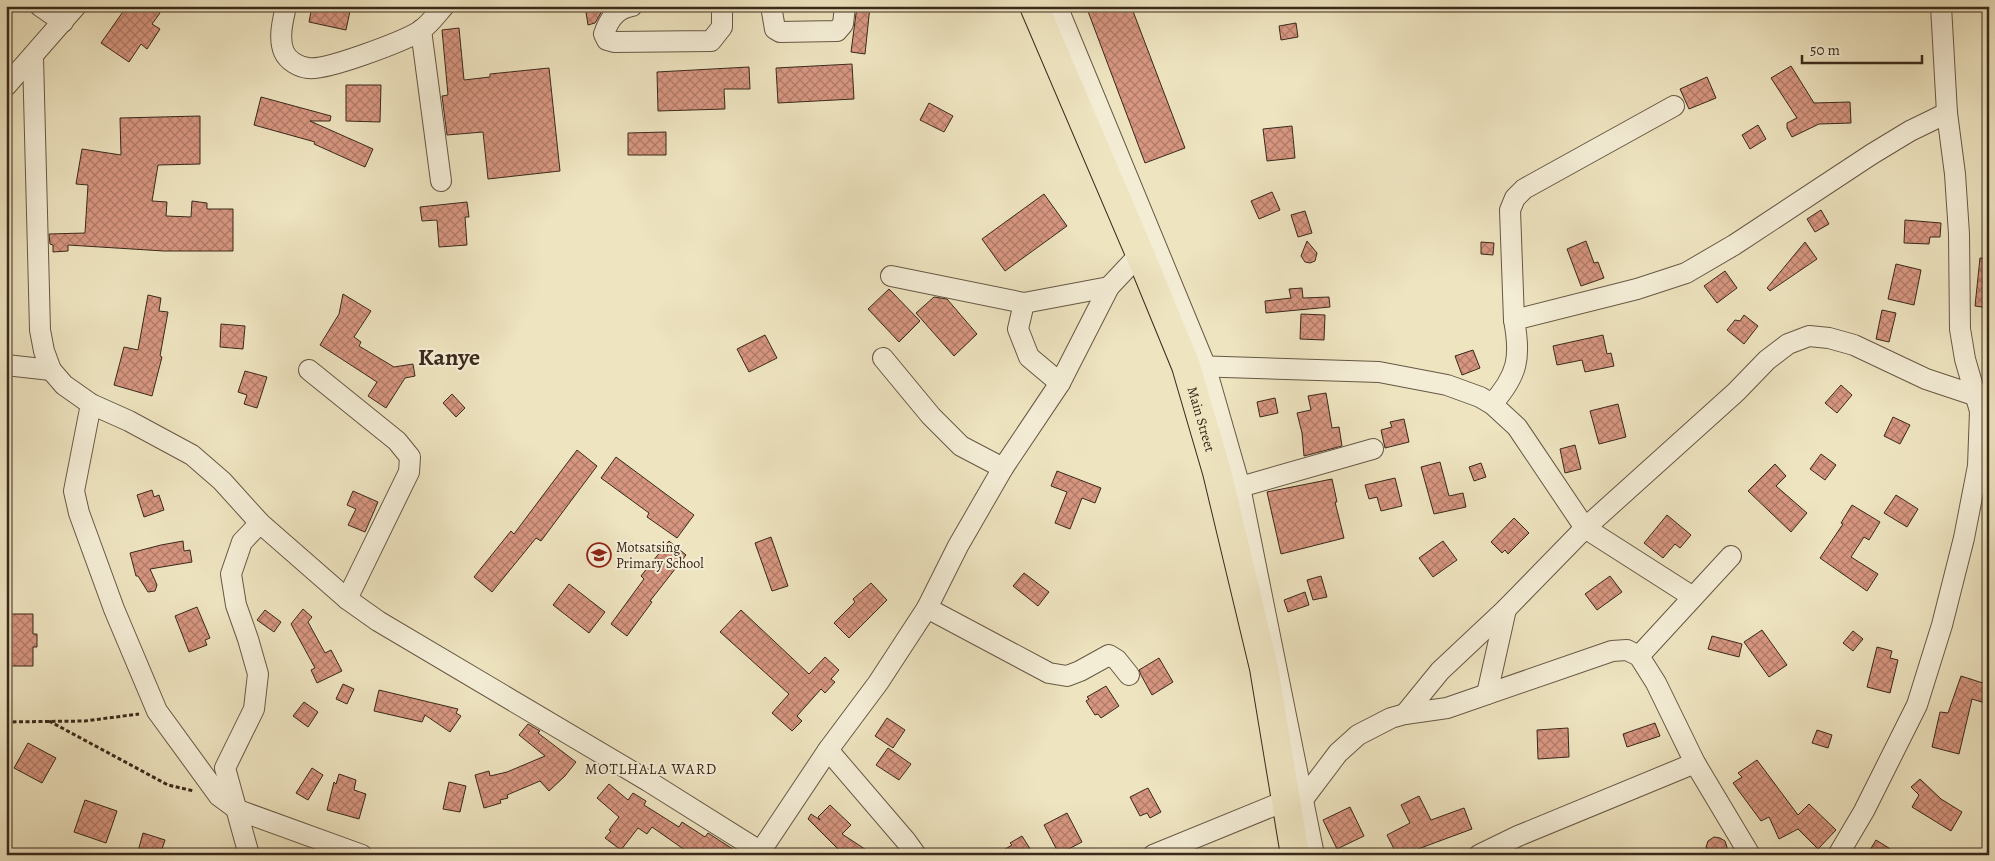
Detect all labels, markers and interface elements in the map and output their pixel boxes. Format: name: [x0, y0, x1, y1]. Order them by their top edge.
scale bar: [1802, 32, 1922, 64]
text: 50 m: [1810, 40, 1840, 60]
district label: Kanye: [418, 341, 480, 373]
street label: Main Street: [1183, 384, 1220, 454]
place label: Motsatsing Primary School: [616, 538, 704, 573]
school or university icon: Motsatsing Primary School: [586, 542, 612, 568]
district label: MOTLHALA WARD: [585, 759, 717, 779]

